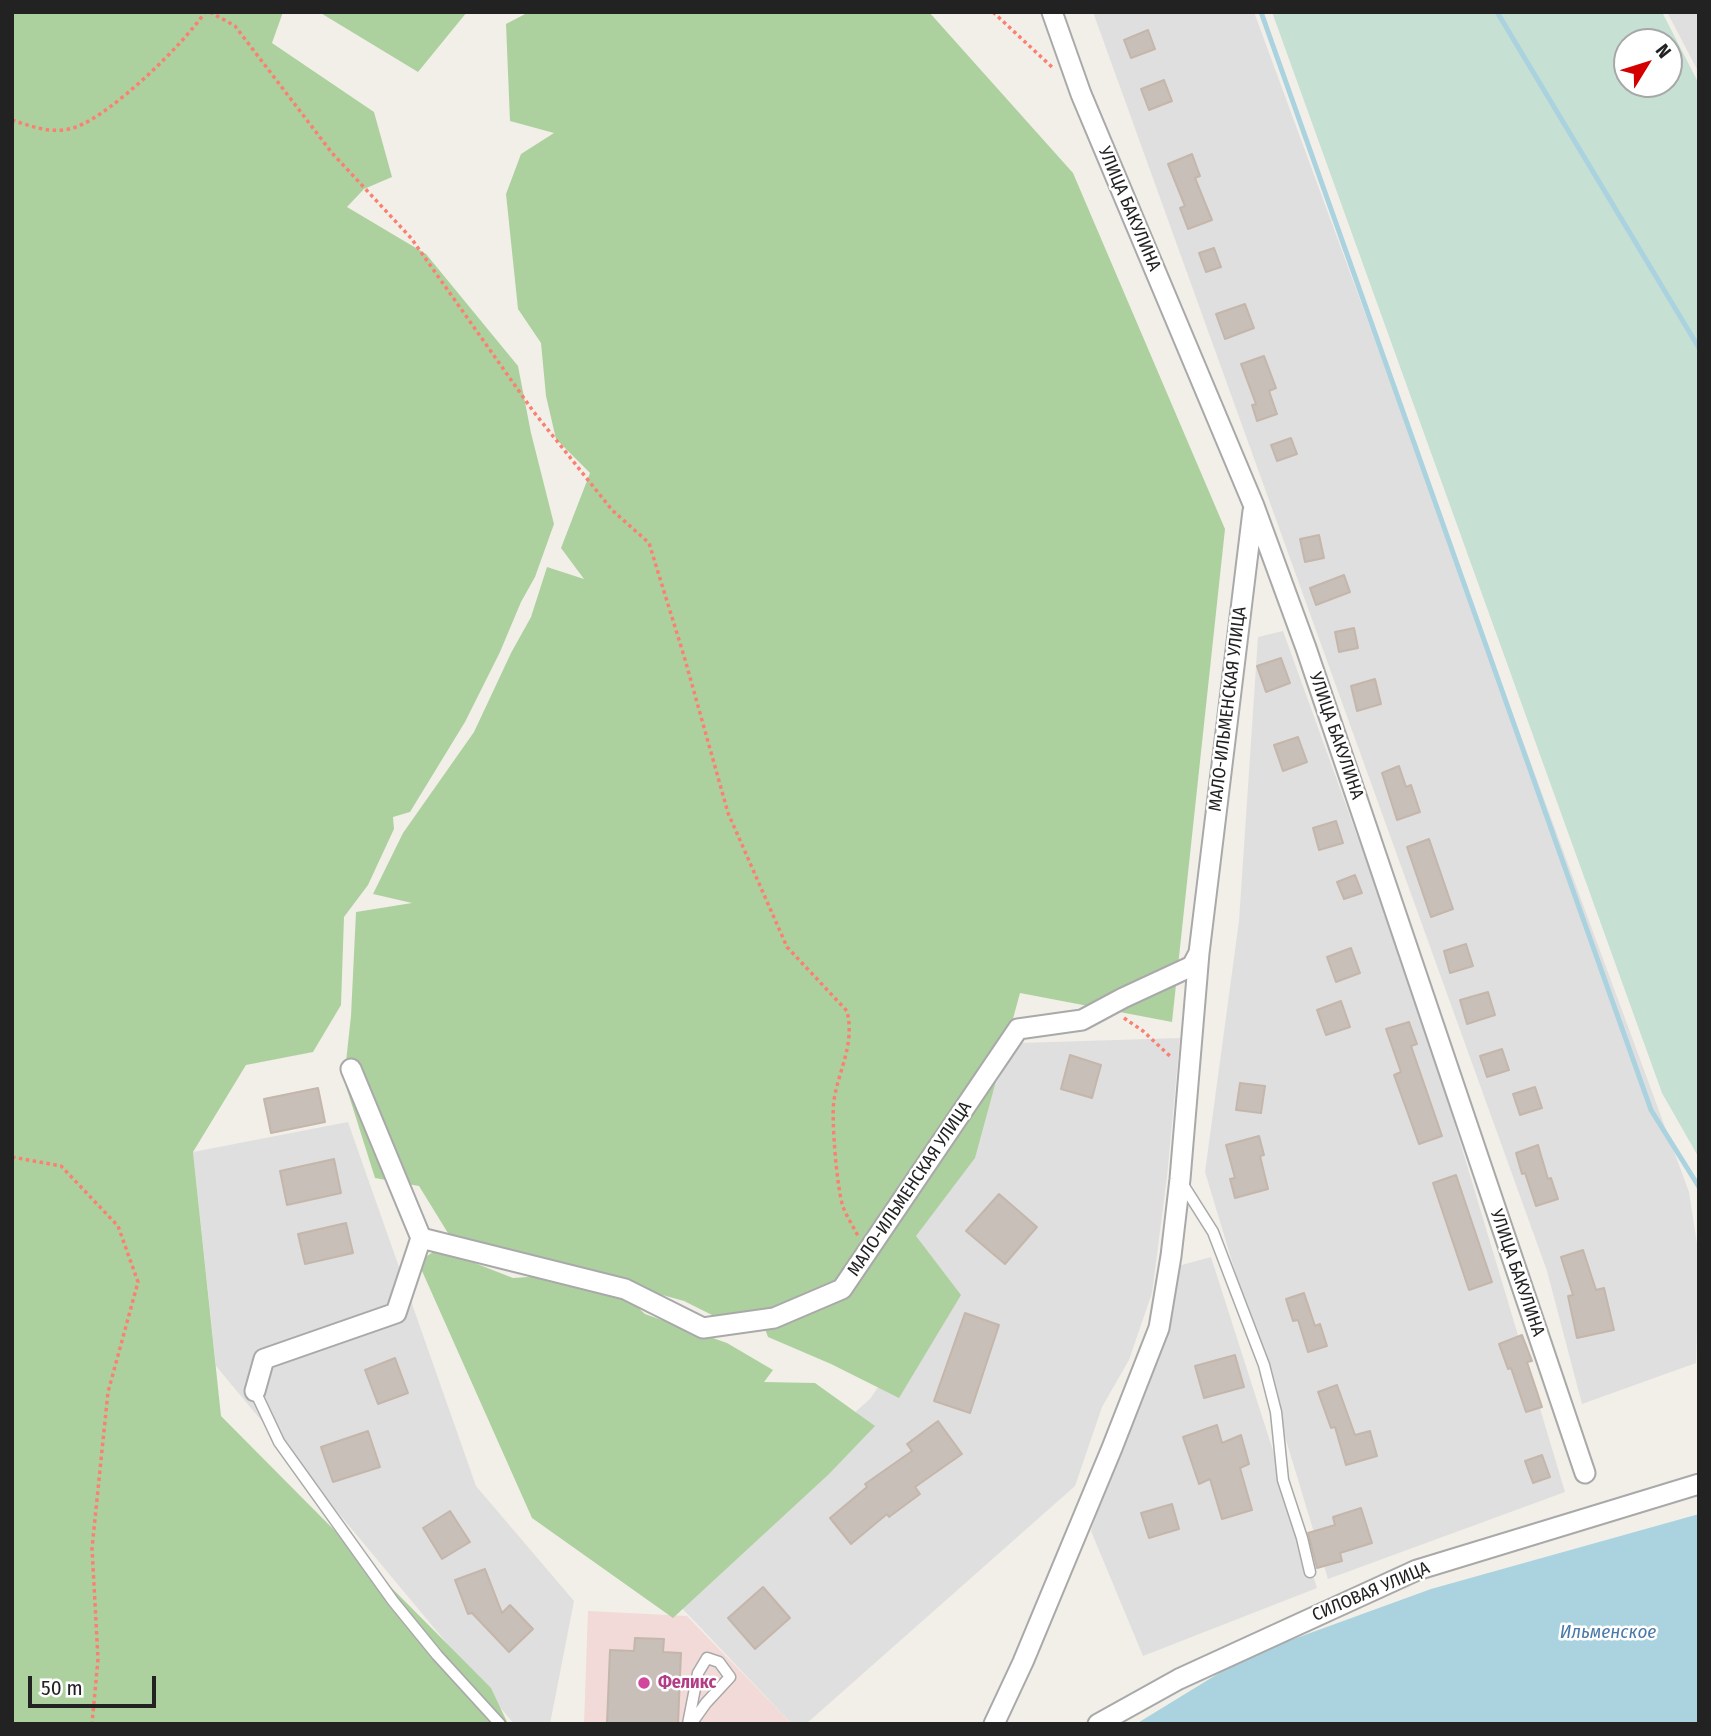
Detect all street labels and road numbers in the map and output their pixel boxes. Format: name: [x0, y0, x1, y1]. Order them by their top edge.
street label: УЛИЦА БАКУЛИНА: [1093, 144, 1165, 274]
street label: МАЛО-ИЛЬМЕНСКАЯ УЛИЦА: [1205, 605, 1251, 813]
street label: УЛИЦА БАКУЛИНА: [1304, 670, 1368, 802]
street label: МАЛО-ИЛЬМЕНСКАЯ УЛИЦА: [843, 1097, 977, 1281]
street label: УЛИЦА БАКУЛИНА: [1485, 1207, 1549, 1339]
street label: СИЛОВАЯ УЛИЦА: [1309, 1558, 1433, 1626]

